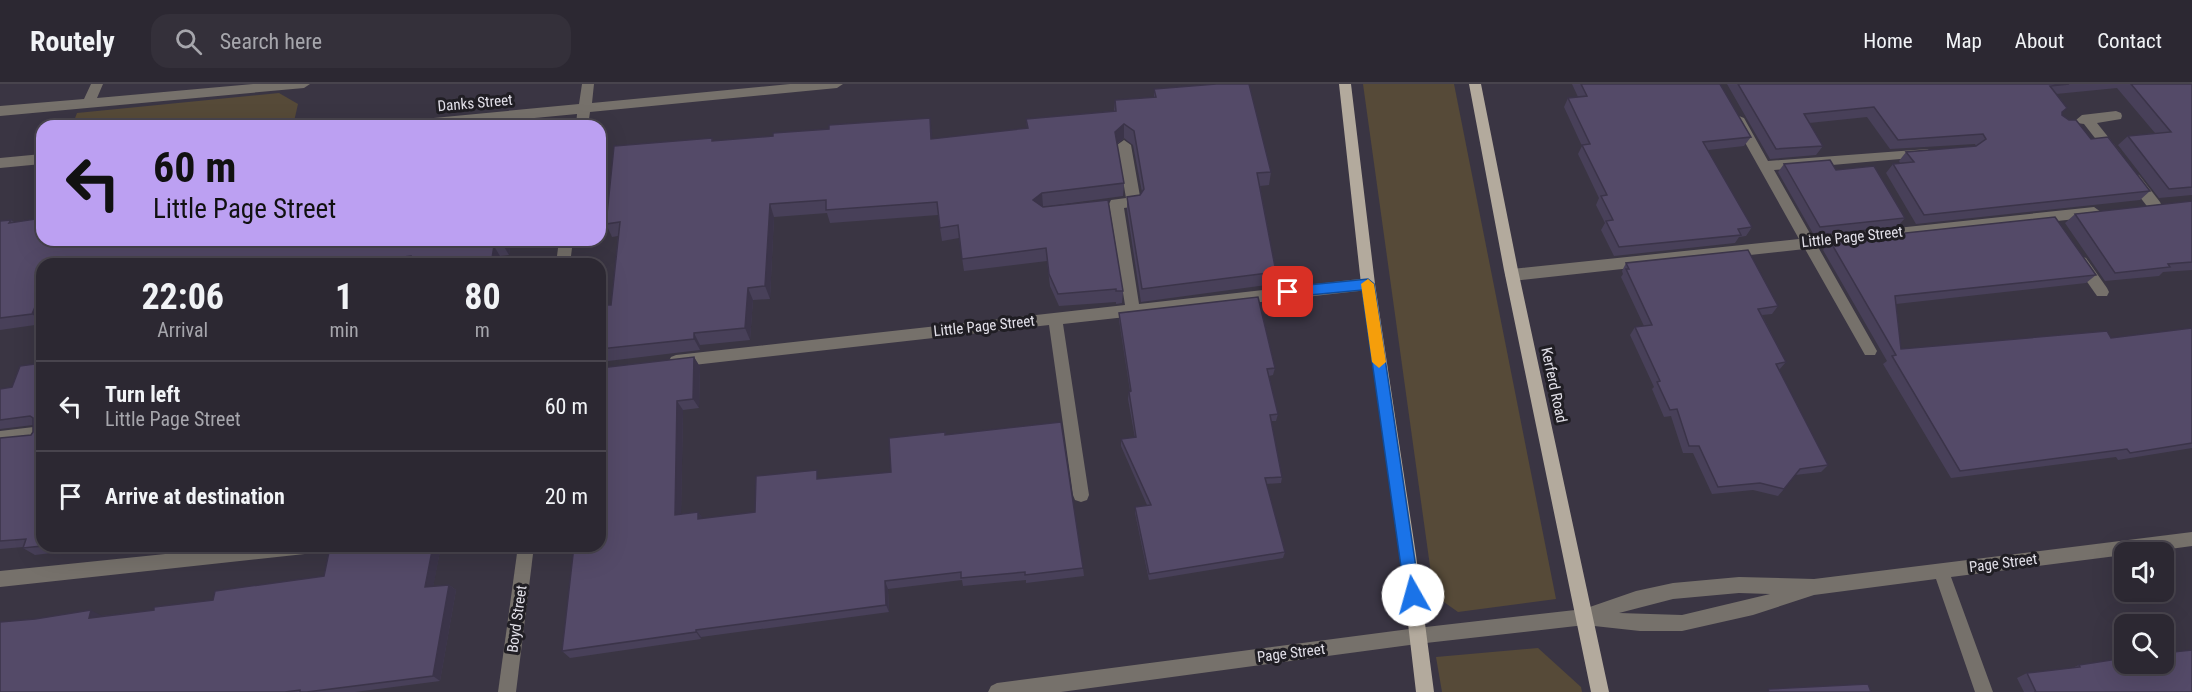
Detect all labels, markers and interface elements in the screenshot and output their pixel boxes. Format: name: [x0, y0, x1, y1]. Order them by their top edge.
search box: [151, 14, 571, 68]
text: Routely: [30, 25, 115, 58]
icon: search: [172, 25, 205, 58]
text: Search here: [220, 29, 322, 54]
text: Home: [1863, 29, 1913, 53]
text: Map: [1946, 29, 1982, 53]
text: About: [2015, 29, 2064, 53]
text: Contact: [2097, 29, 2162, 53]
street label: Danks Street: [437, 91, 513, 115]
text: 60 m: [153, 143, 236, 192]
icon: left: [54, 144, 132, 222]
text: Little Page Street: [153, 193, 336, 225]
street label: Little Page Street: [1800, 223, 1904, 251]
pin: [1262, 266, 1313, 317]
icon: arrive: [1271, 275, 1304, 308]
text: 22:06: [141, 276, 224, 318]
text: 1: [335, 276, 353, 318]
text: 80: [464, 276, 501, 318]
street label: Little Page Street: [932, 312, 1036, 340]
text: Arrival: [157, 318, 208, 342]
text: min: [329, 318, 359, 342]
text: m: [475, 318, 490, 342]
street label: Kerferd Road: [1537, 346, 1571, 424]
text: Turn left: [105, 382, 180, 407]
icon: left: [54, 390, 87, 423]
text: 60 m: [545, 394, 588, 419]
text: Little Page Street: [105, 407, 241, 431]
icon: arrive: [54, 480, 87, 513]
text: Arrive at destination: [105, 484, 285, 509]
text: 20 m: [545, 484, 588, 509]
map controls: [2114, 542, 2174, 674]
button: sound: [2114, 542, 2174, 602]
street label: Page Street: [1968, 550, 2038, 576]
position arrow: [1381, 563, 1445, 627]
street label: Boyd Street: [503, 584, 531, 654]
button: search: [2114, 614, 2174, 674]
street label: Page Street: [1256, 640, 1326, 666]

